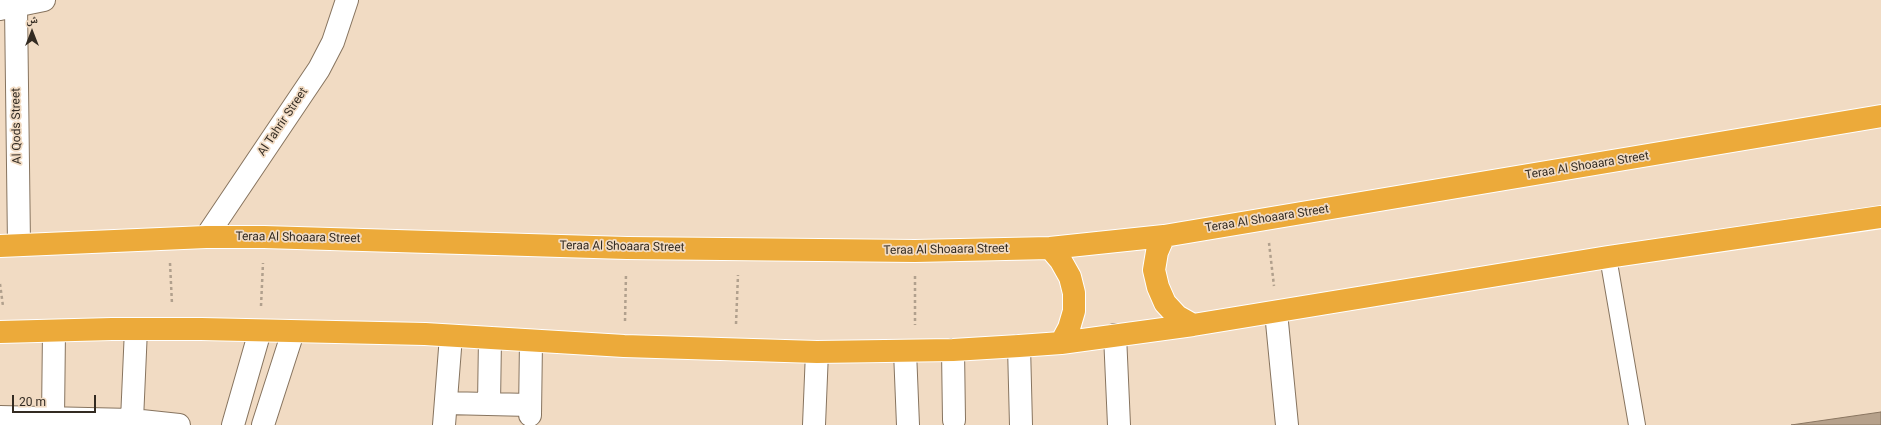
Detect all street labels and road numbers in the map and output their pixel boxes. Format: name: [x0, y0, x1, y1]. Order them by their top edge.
street label: Al Tahrir Street: [255, 85, 311, 159]
street label: Al Qods Street: [9, 88, 25, 164]
street label: Teraa Al Shoaara Street: [1524, 149, 1650, 183]
street label: Teraa Al Shoaara Street: [1204, 202, 1330, 236]
street label: Teraa Al Shoaara Street: [235, 230, 361, 246]
street label: Teraa Al Shoaara Street: [559, 239, 685, 255]
street label: Teraa Al Shoaara Street: [883, 242, 1009, 258]

